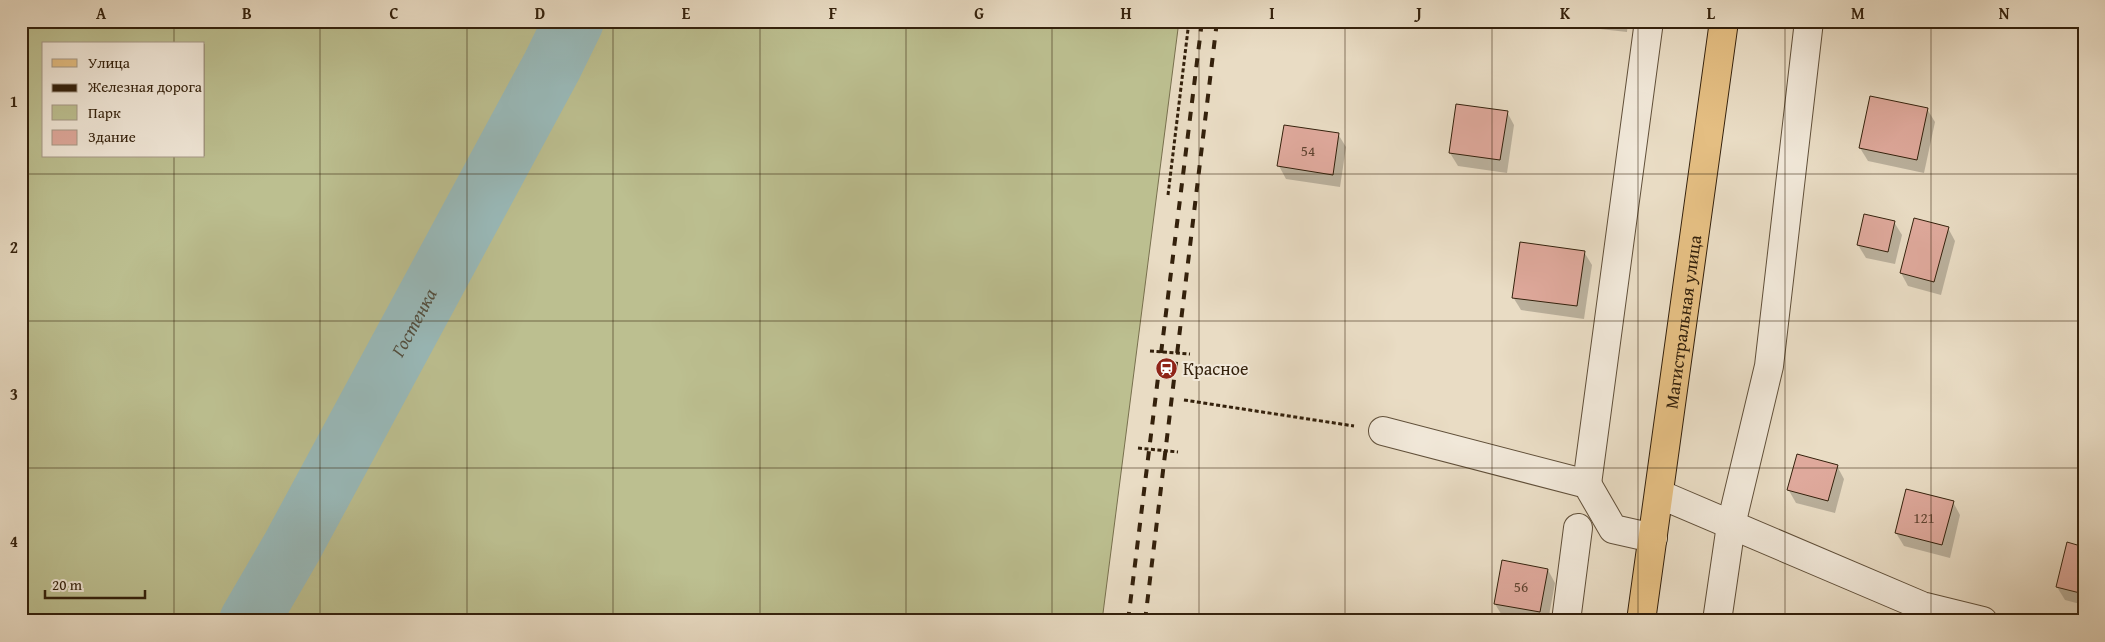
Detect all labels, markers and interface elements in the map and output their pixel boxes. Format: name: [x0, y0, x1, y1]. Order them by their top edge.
text: A: [96, 1, 107, 25]
text: B: [242, 1, 252, 25]
text: C: [389, 1, 399, 25]
text: D: [535, 1, 545, 25]
text: E: [682, 1, 691, 25]
text: F: [829, 1, 837, 25]
text: G: [974, 1, 984, 25]
text: H: [1120, 1, 1132, 25]
text: I: [1269, 1, 1275, 25]
text: J: [1413, 1, 1422, 25]
text: K: [1560, 1, 1571, 25]
text: L: [1707, 1, 1716, 25]
text: M: [1851, 1, 1865, 25]
text: N: [1999, 1, 2010, 25]
legend: [42, 42, 205, 158]
text: Улица: [88, 52, 131, 73]
text: Железная дорога: [87, 76, 203, 97]
text: 1: [10, 89, 18, 113]
text: Парк: [88, 102, 121, 123]
text: Здание: [88, 126, 136, 147]
house number: 54: [1301, 140, 1315, 161]
street label: Магистральная улица: [1657, 233, 1708, 410]
text: 2: [10, 235, 18, 259]
water label: Гостенка: [383, 283, 443, 362]
place label: Красное: [1183, 355, 1248, 382]
station icon: Красное: [1155, 356, 1179, 380]
text: 3: [10, 382, 18, 406]
house number: 121: [1913, 507, 1935, 528]
text: 4: [10, 529, 18, 553]
scale bar: [45, 567, 145, 599]
text: 20 m: [52, 574, 83, 595]
house number: 56: [1514, 576, 1528, 597]

